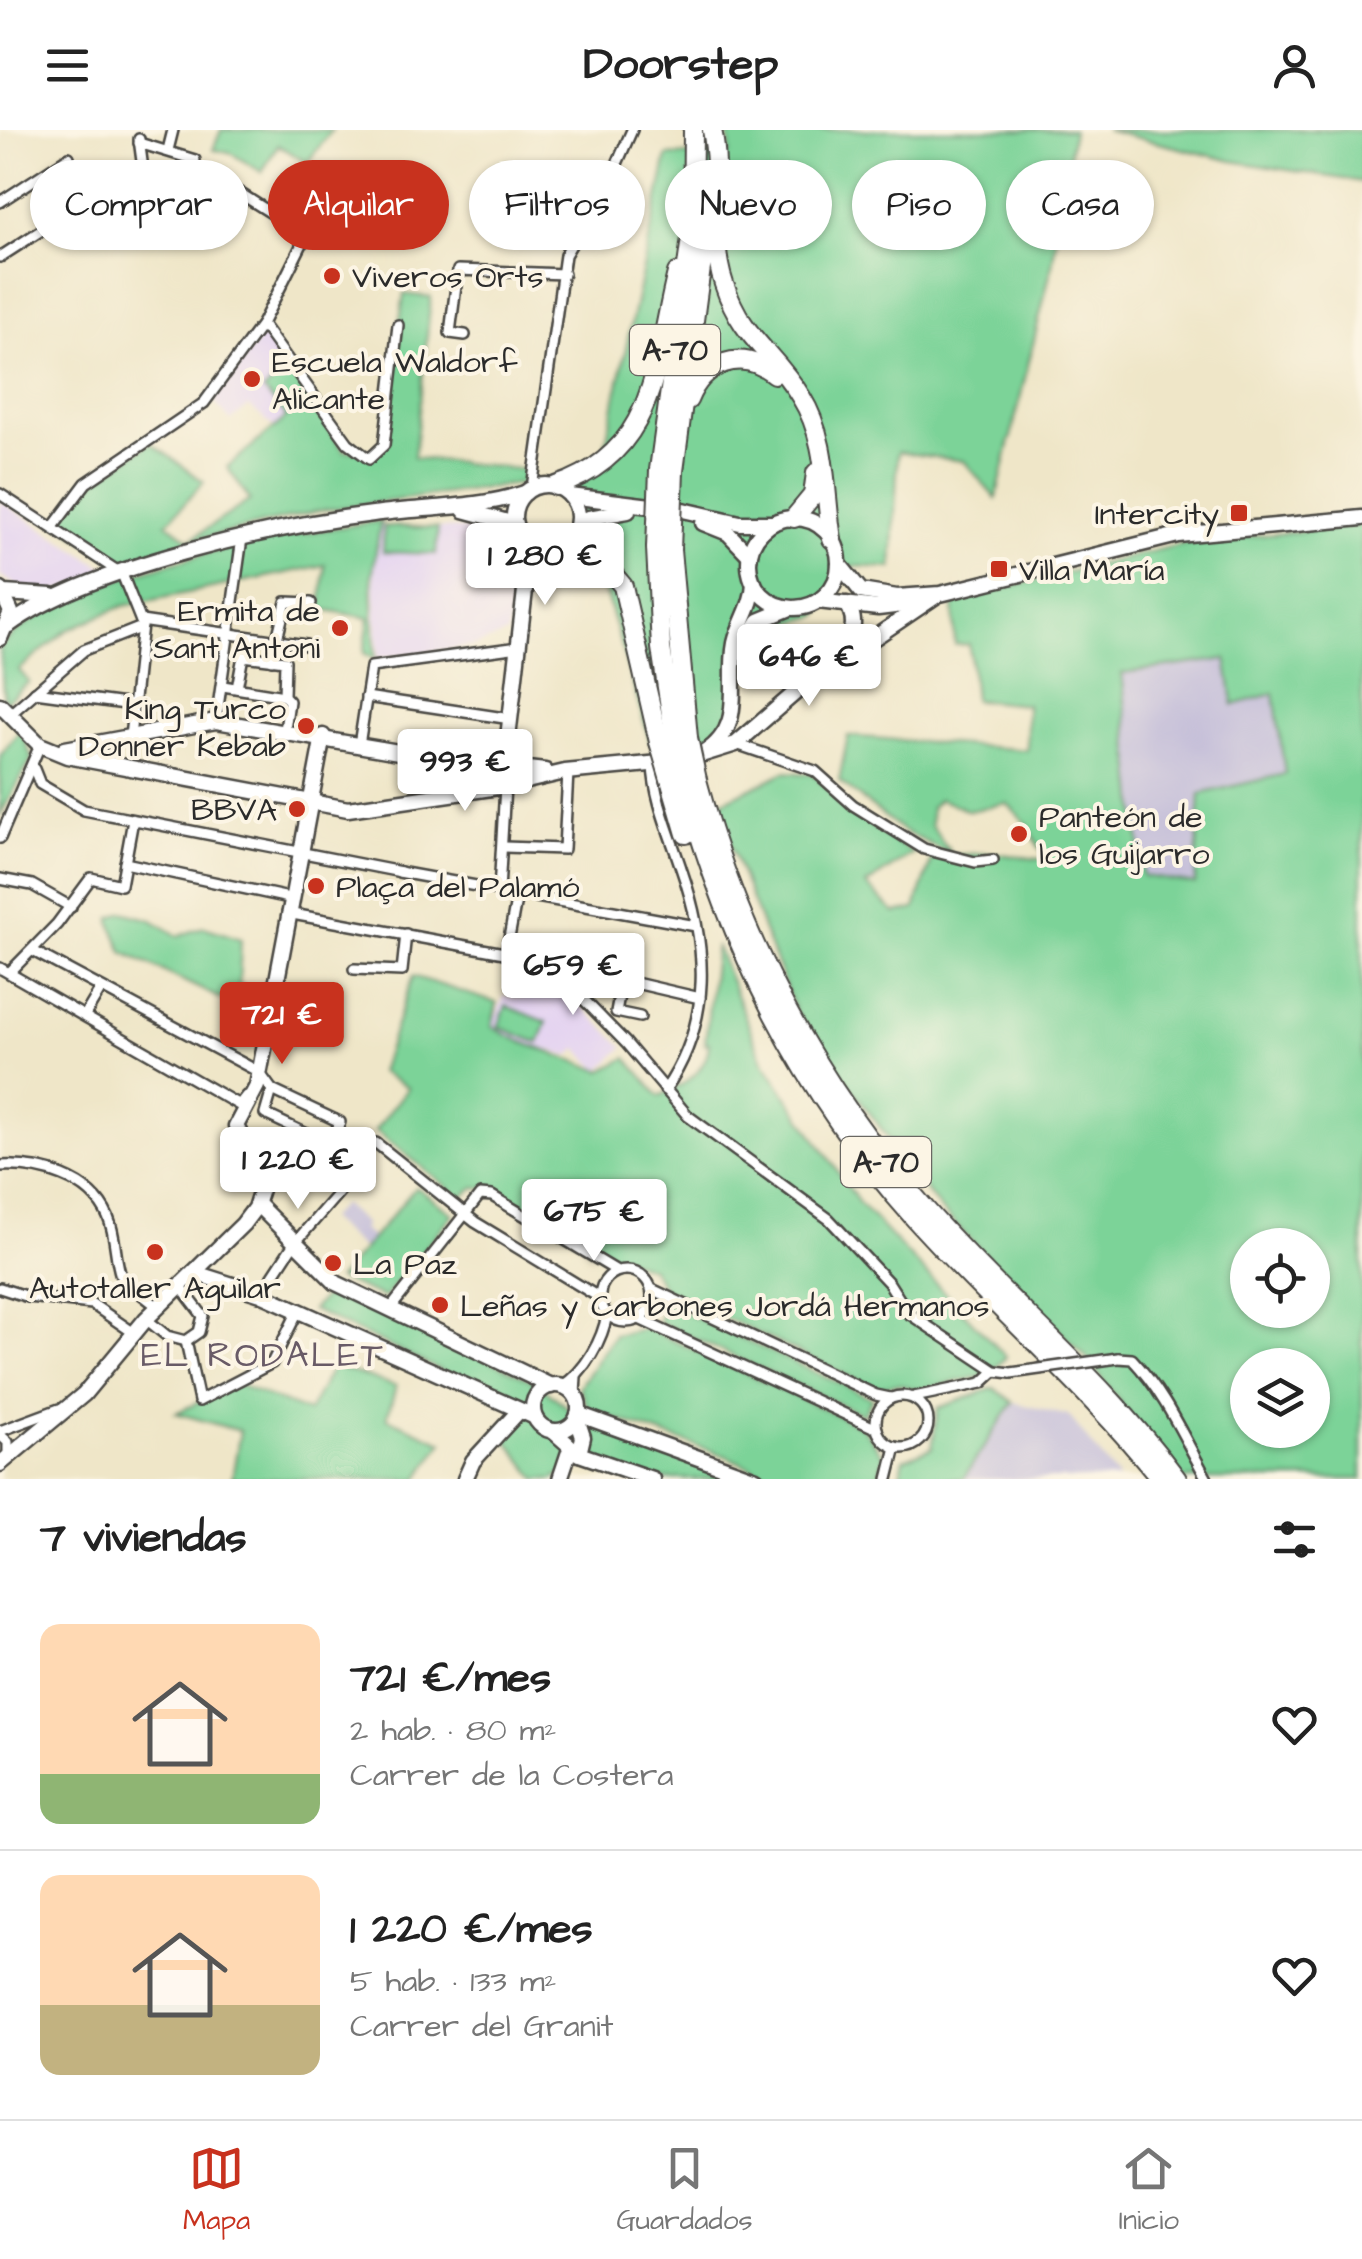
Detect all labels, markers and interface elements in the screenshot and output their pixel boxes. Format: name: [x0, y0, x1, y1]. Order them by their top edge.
text: Doorstep: [584, 34, 778, 96]
icon: menu: [40, 38, 95, 93]
icon: person: [1267, 38, 1322, 93]
chip: Comprar: [30, 160, 248, 250]
chip: Alquilar: [268, 160, 449, 250]
chip: Filtros: [469, 160, 645, 250]
chip: Nuevo: [665, 160, 832, 250]
chip: Piso: [852, 160, 986, 250]
chip: Casa: [1006, 160, 1154, 250]
place label: Viveros Orts: [352, 255, 543, 300]
marker: Viveros Orts: [321, 265, 343, 287]
road number: A-70: [630, 325, 720, 375]
place label: Escuela Waldorf Alicante: [272, 340, 517, 422]
marker: Escuela Waldorf Alicante: [241, 368, 263, 390]
place label: Intercity: [1095, 492, 1219, 537]
marker: Intercity: [1228, 502, 1250, 524]
pin: 1 280 €: [453, 523, 637, 608]
text: 1 280 €: [488, 533, 602, 578]
place label: Villa María: [1019, 548, 1165, 593]
marker: Villa María: [988, 558, 1010, 580]
place label: Ermita de Sant Antoni: [153, 589, 320, 671]
marker: Ermita de Sant Antoni: [329, 617, 351, 639]
pin: 646 €: [739, 624, 879, 709]
text: 646 €: [759, 634, 859, 679]
place label: King Turco Donner Kebab: [79, 687, 286, 769]
marker: King Turco Donner Kebab: [295, 715, 317, 737]
pin: 993 €: [395, 729, 535, 814]
text: 993 €: [420, 739, 510, 784]
place label: BBVA: [191, 788, 277, 833]
place label: Panteón de los Guijarro: [1039, 795, 1209, 877]
marker: BBVA: [286, 798, 308, 820]
marker: Panteón de los Guijarro: [1008, 823, 1030, 845]
place label: Plaça del Palamó: [336, 865, 580, 910]
marker: Plaça del Palamó: [305, 875, 327, 897]
pin: 659 €: [503, 933, 643, 1018]
text: 659 €: [523, 943, 623, 988]
pin: 721 €: [212, 982, 352, 1067]
text: 721 €: [242, 992, 322, 1037]
pin: 1 220 €: [206, 1127, 390, 1212]
text: 1 220 €: [242, 1137, 354, 1182]
road number: A-70: [841, 1137, 931, 1187]
pin: 675 €: [524, 1179, 664, 1264]
text: 675 €: [544, 1189, 644, 1234]
map controls: [1230, 1228, 1330, 1448]
button: locate: [1230, 1228, 1330, 1328]
marker: Autotaller Aguilar: [144, 1241, 166, 1263]
place label: La Paz: [353, 1242, 457, 1287]
marker: La Paz: [322, 1252, 344, 1274]
place label: Autotaller Aguilar: [29, 1266, 281, 1311]
place label: Leñas y Carbones Jordá Hermanos: [460, 1284, 989, 1329]
marker: Leñas y Carbones Jordá Hermanos: [429, 1294, 451, 1316]
district label: EL RODALET: [141, 1331, 385, 1380]
button: layers: [1230, 1348, 1330, 1448]
text: 7 viviendas: [40, 1510, 247, 1568]
icon: filters: [1267, 1512, 1322, 1567]
text: 721 €/mes: [350, 1650, 551, 1708]
icon: home: [120, 1664, 240, 1784]
icon: heart: [1267, 1697, 1322, 1752]
text: 2 hab. · 80 m²: [350, 1708, 557, 1753]
text: Carrer de la Costera: [350, 1753, 674, 1798]
text: 1 220 €/mes: [350, 1901, 593, 1959]
icon: home: [120, 1915, 240, 2035]
icon: heart: [1267, 1948, 1322, 2003]
text: 5 hab. · 133 m²: [350, 1959, 557, 2004]
text: Carrer del Granit: [350, 2004, 613, 2049]
tab: Mapa: [183, 2141, 250, 2240]
tab: Guardados: [616, 2141, 753, 2240]
tab: Inicio: [1119, 2141, 1179, 2240]

